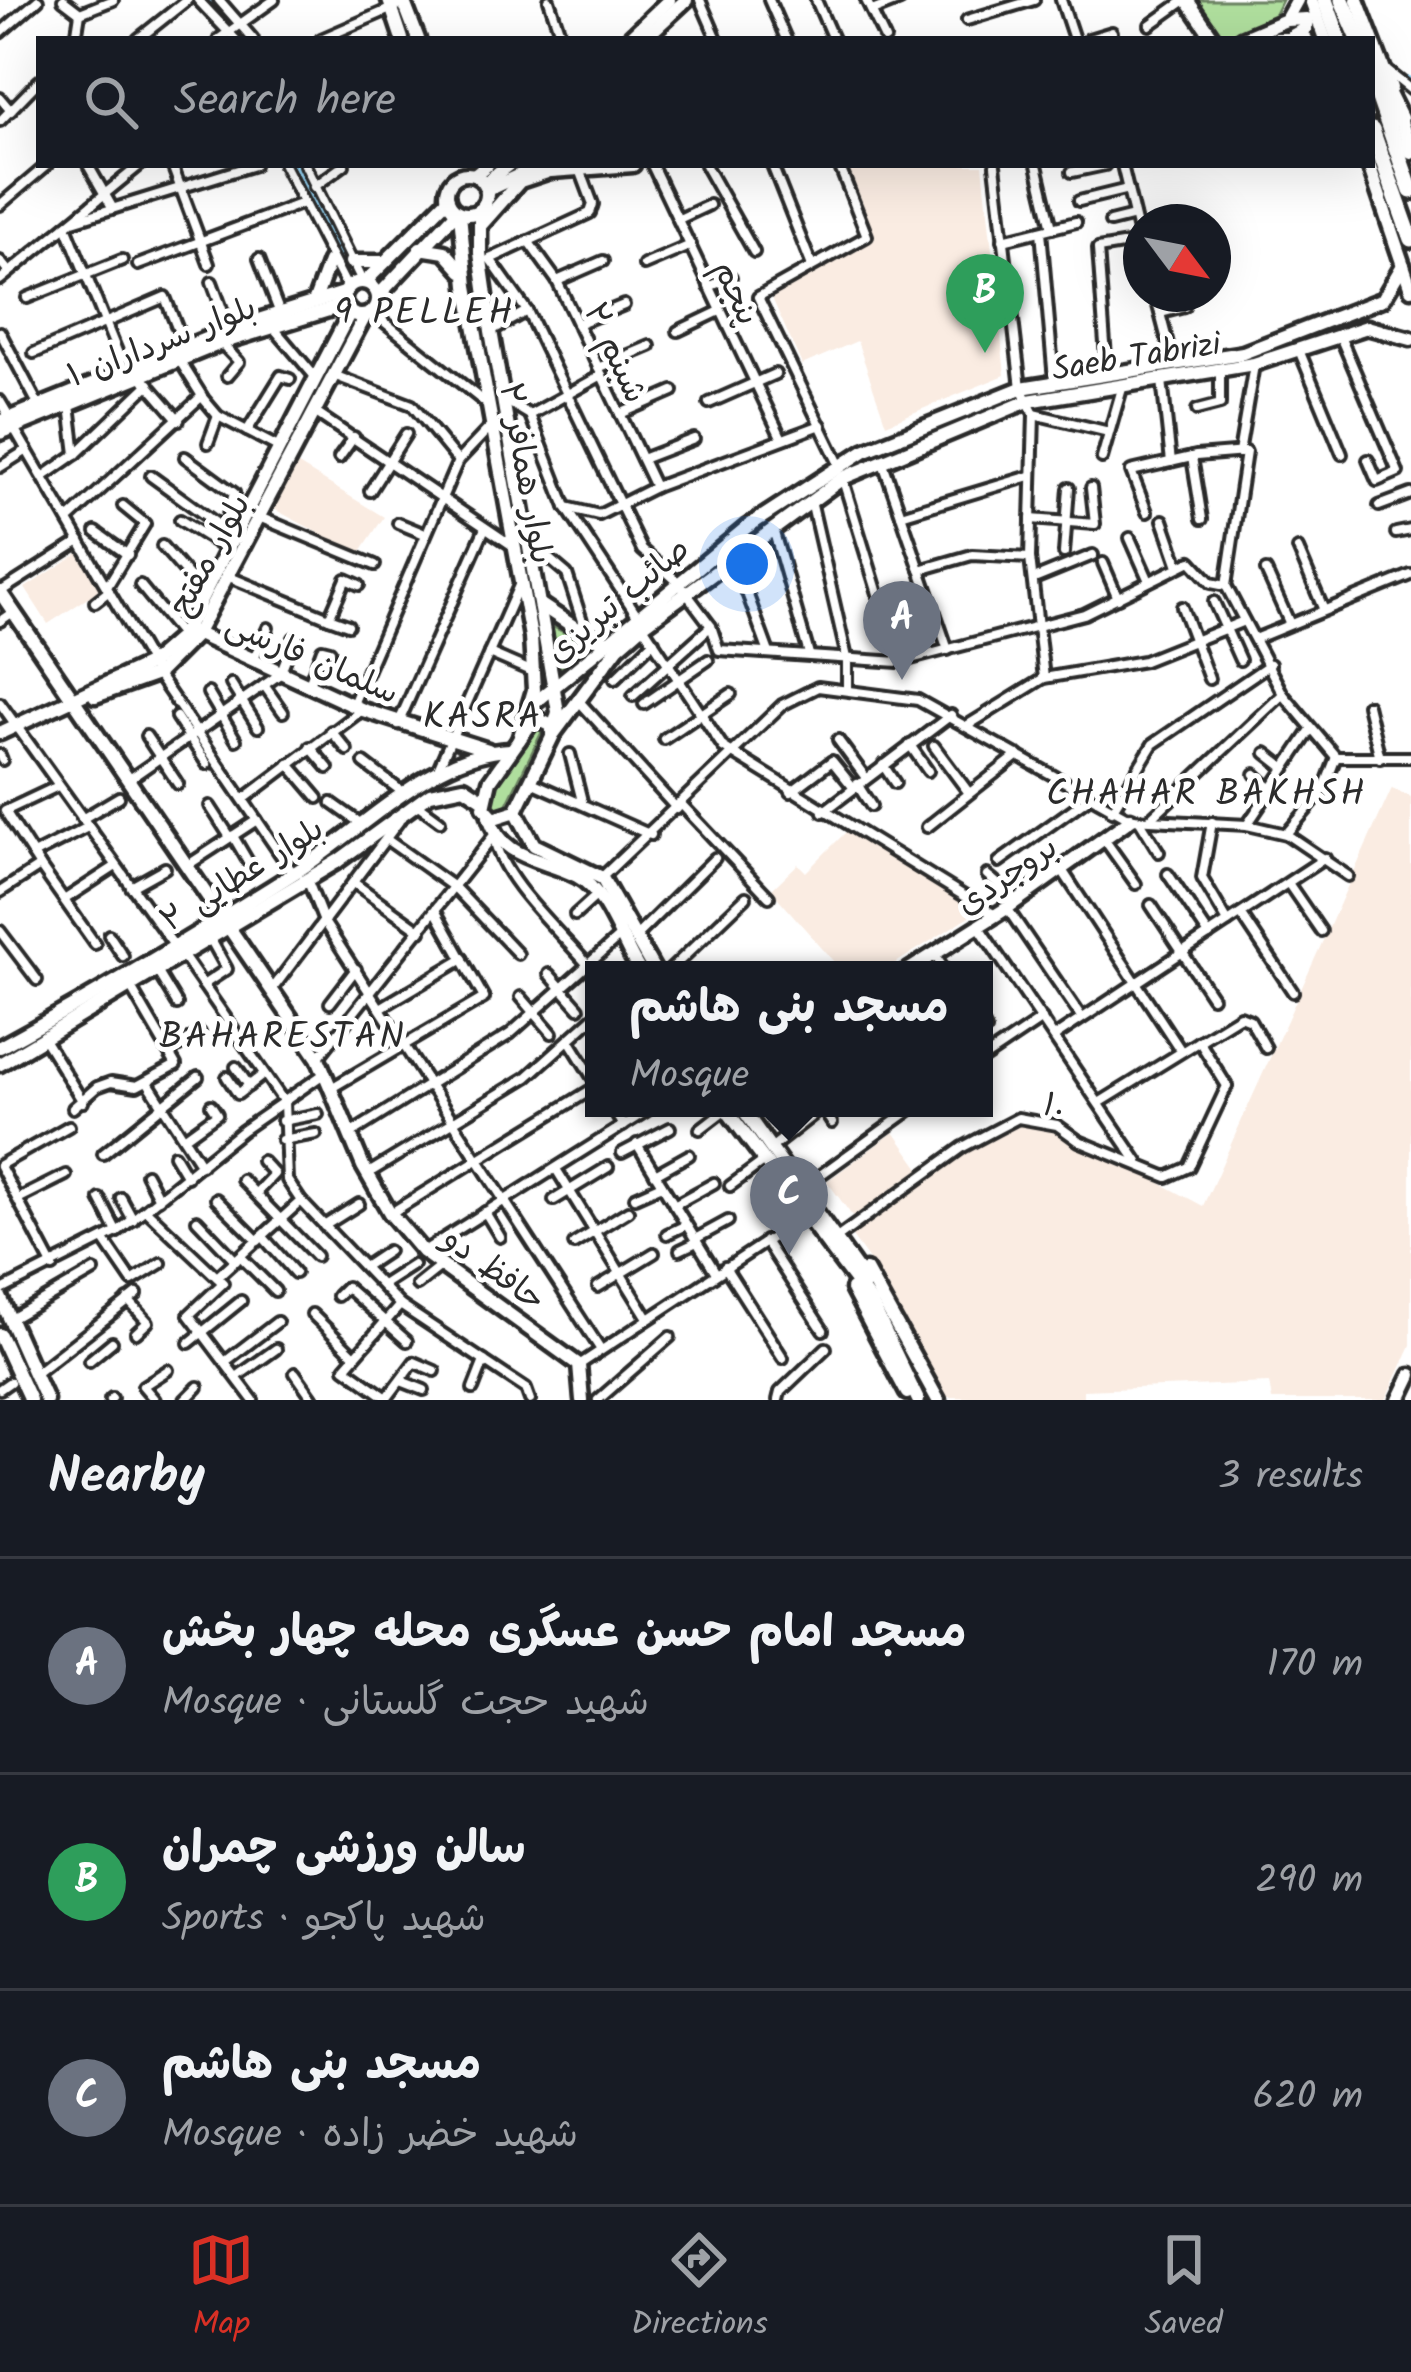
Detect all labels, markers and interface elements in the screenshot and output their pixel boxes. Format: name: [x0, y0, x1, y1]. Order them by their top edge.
search box: [36, 36, 1375, 168]
text: Search here: [174, 66, 396, 138]
icon: search: [78, 69, 144, 135]
north arrow: [1123, 204, 1231, 312]
street label: پنجم: [697, 252, 773, 335]
pin: B: [946, 254, 1024, 353]
street label: بلوار سرداران ۱: [60, 283, 265, 404]
district label: 9 PELLEH: [334, 286, 516, 343]
street label: شبنم ۲: [567, 294, 660, 413]
street label: Saeb Tabrizi: [1048, 319, 1226, 398]
street label: بلوار همافر ۲: [483, 379, 567, 568]
street label: بلوار مفتح: [156, 485, 266, 627]
street label: صائب تبریزی: [535, 525, 703, 678]
your location: [717, 534, 777, 594]
pin: A: [863, 581, 941, 680]
street label: سلمان فارسی: [217, 600, 407, 721]
district label: KASRA: [423, 690, 543, 747]
district label: CHAHAR BAKHSH: [1046, 767, 1368, 824]
street label: بلوار عطایی ۲: [150, 804, 335, 948]
street label: بروجردی: [946, 823, 1070, 931]
popup: [585, 961, 993, 1117]
text: مسجد بنی هاشم: [629, 973, 949, 1045]
district label: BAHARESTAN: [159, 1010, 407, 1067]
text: Mosque: [629, 1046, 749, 1108]
street label: ۱۰: [1034, 1079, 1074, 1137]
pin: C: [750, 1156, 828, 1255]
street label: حافظ دو: [428, 1213, 556, 1327]
text: Nearby: [48, 1438, 205, 1519]
text: 3 results: [1218, 1447, 1363, 1509]
text: مسجد امام حسن عسگری محله چهار بخش: [162, 1598, 967, 1670]
text: A: [75, 1635, 99, 1697]
text: 170 m: [1267, 1635, 1363, 1697]
text: Mosque · شهید حجت گلستانی: [162, 1673, 649, 1735]
text: سالن ورزشی چمران: [162, 1814, 526, 1886]
text: B: [75, 1851, 99, 1913]
text: 290 m: [1255, 1851, 1363, 1913]
text: Sports · شهید پاکجو: [162, 1889, 486, 1951]
text: مسجد بنی هاشم: [162, 2030, 481, 2102]
text: C: [75, 2067, 99, 2129]
text: 620 m: [1252, 2067, 1363, 2129]
text: Mosque · شهید خضر زاده: [162, 2105, 578, 2167]
tab: Map: [188, 2227, 254, 2352]
tab: Directions: [631, 2227, 768, 2352]
tab: Saved: [1144, 2227, 1223, 2352]

